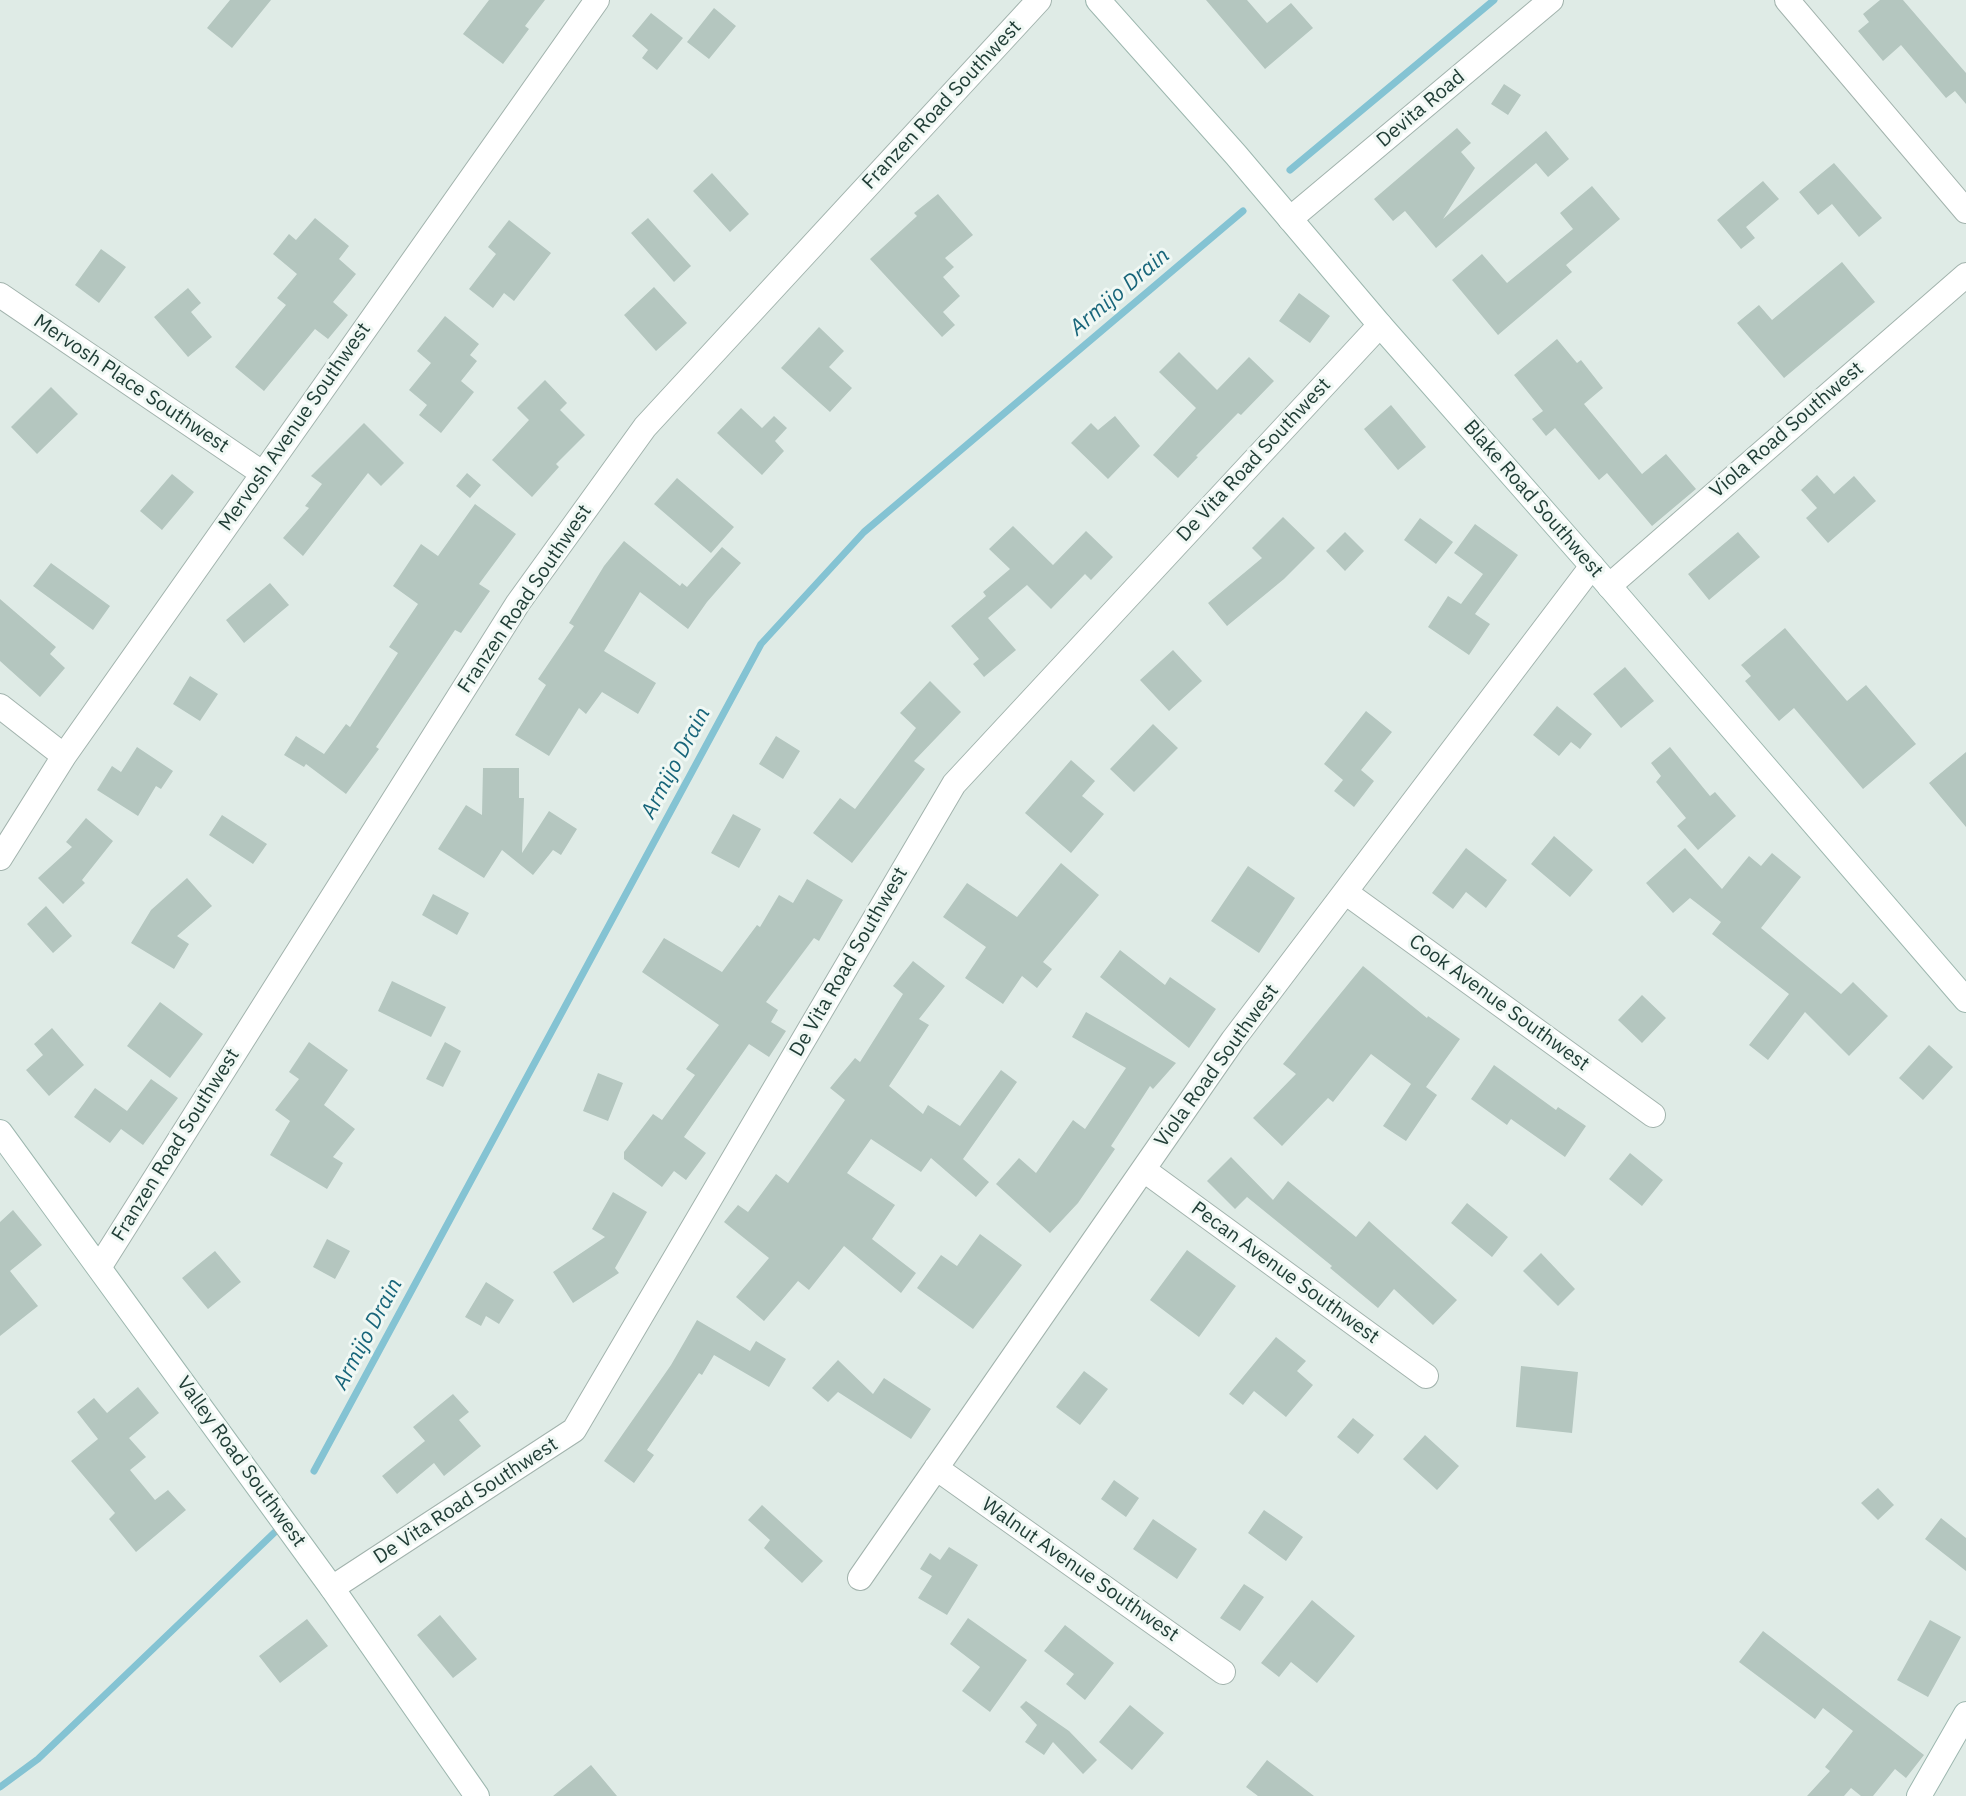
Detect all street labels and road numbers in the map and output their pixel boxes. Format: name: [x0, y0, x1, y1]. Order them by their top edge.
street label: Franzen Road Southwest: [857, 16, 1027, 194]
street label: Devita Road: [1372, 65, 1470, 153]
street label: Mervosh Place Southwest: [29, 310, 233, 458]
street label: Mervosh Avenue Southwest: [214, 318, 376, 536]
street label: Viola Road Southwest: [1705, 357, 1869, 503]
street label: De Vita Road Southwest: [1172, 373, 1336, 547]
street label: Blake Road Southwest: [1458, 415, 1608, 583]
street label: Franzen Road Southwest: [453, 500, 597, 698]
street label: De Vita Road Southwest: [785, 863, 913, 1061]
street label: Cook Avenue Southwest: [1404, 930, 1594, 1076]
street label: Viola Road Southwest: [1150, 980, 1284, 1152]
street label: Franzen Road Southwest: [107, 1044, 245, 1246]
street label: Pecan Avenue Southwest: [1186, 1197, 1384, 1349]
street label: Valley Road Southwest: [171, 1372, 311, 1552]
street label: De Vita Road Southwest: [369, 1432, 563, 1570]
street label: Walnut Avenue Southwest: [977, 1493, 1183, 1647]

